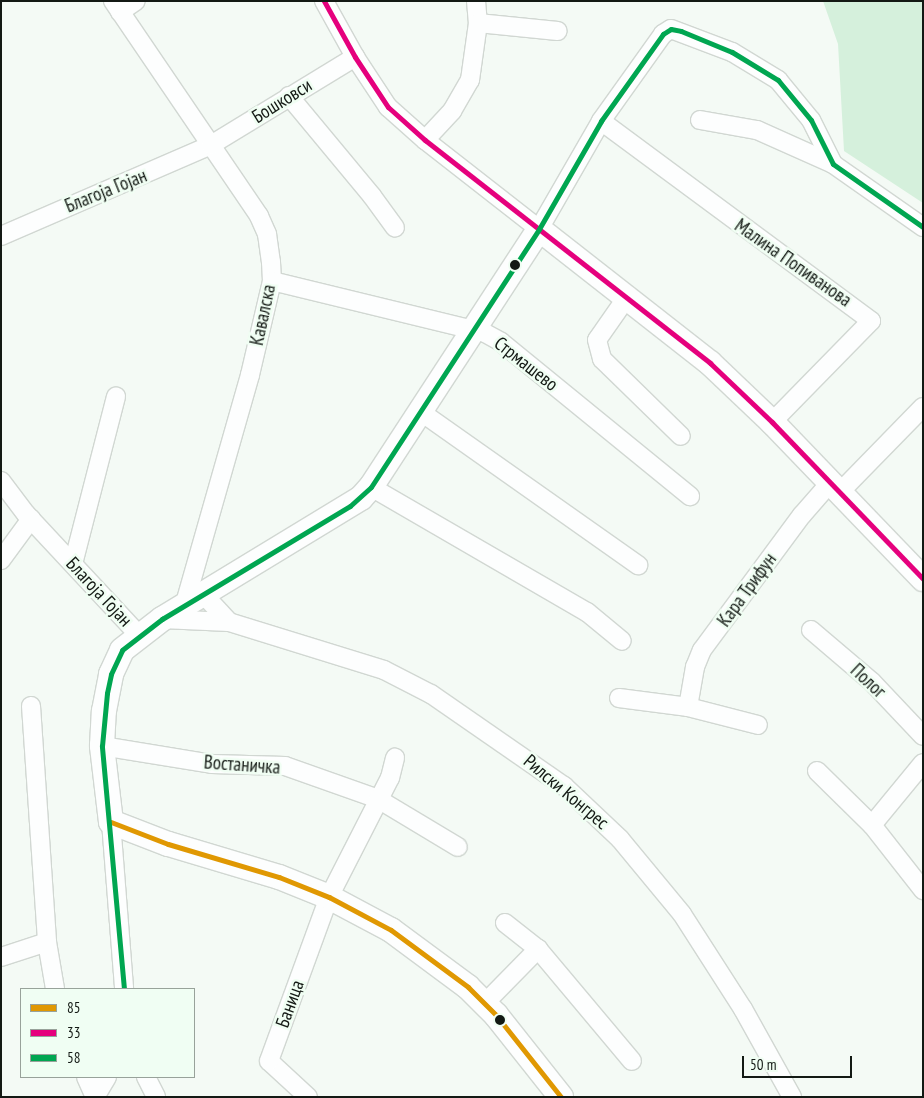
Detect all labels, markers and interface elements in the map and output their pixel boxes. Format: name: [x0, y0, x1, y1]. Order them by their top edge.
street label: Бошковси: [248, 74, 316, 128]
street label: Благоја Гојан: [62, 164, 150, 218]
street label: Малина Попиванова: [730, 214, 856, 312]
unlabelled marker: [510, 260, 520, 270]
street label: Кавалска: [245, 282, 281, 348]
street label: Стрмашево: [490, 332, 562, 396]
street label: Кара Трифун: [713, 549, 781, 631]
street label: Благоја Гојан: [61, 553, 137, 631]
street label: Полог: [846, 659, 890, 703]
street label: Рилски Конгрес: [519, 750, 613, 834]
street label: Востаничка: [203, 751, 281, 779]
street label: Баница: [271, 977, 309, 1031]
legend: [20, 988, 195, 1078]
text: 85: [67, 998, 81, 1017]
unlabelled marker: [495, 1015, 505, 1025]
text: 33: [67, 1023, 81, 1042]
scale bar: [744, 1046, 854, 1078]
text: 58: [67, 1048, 81, 1067]
text: 50 m: [750, 1055, 776, 1074]

